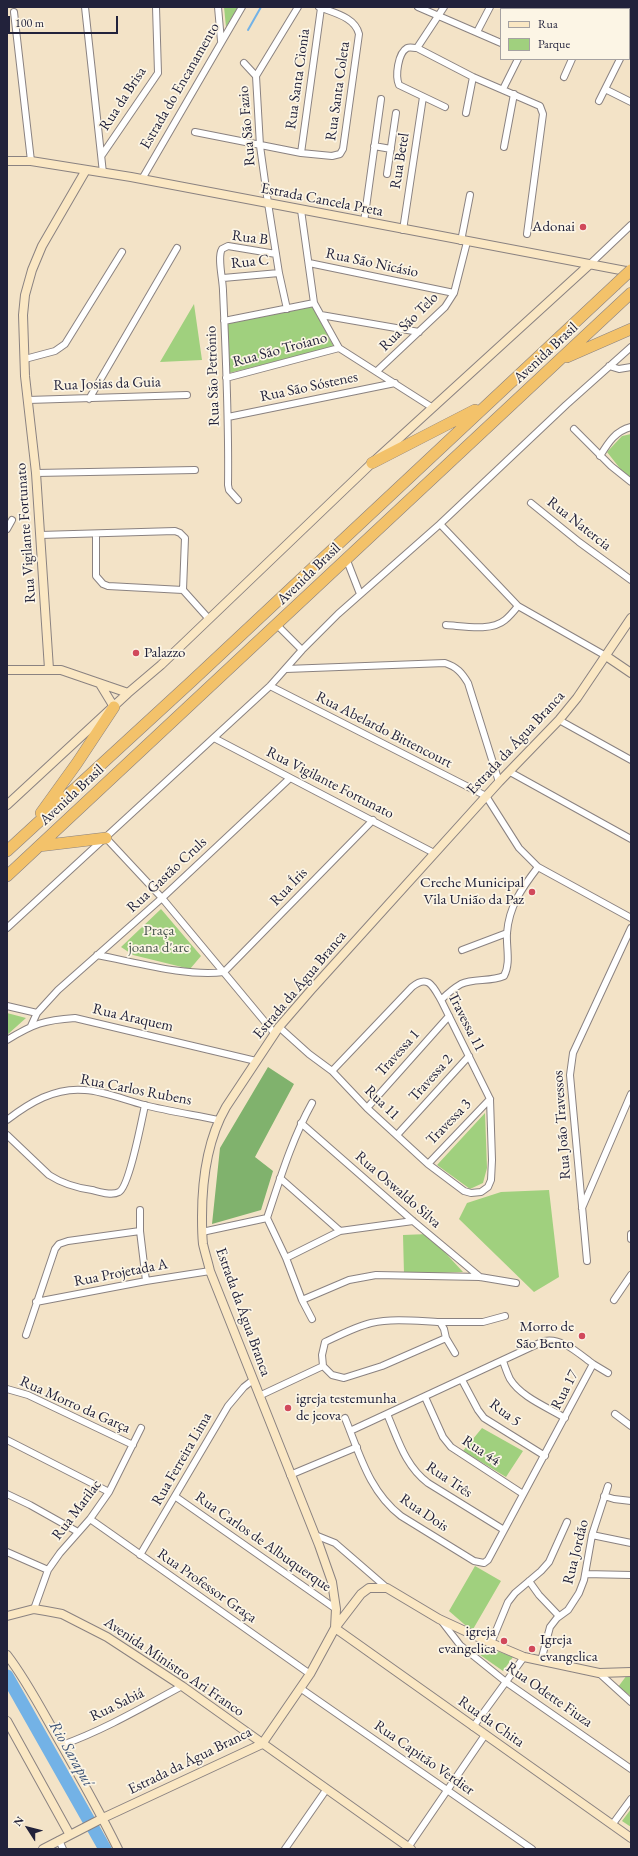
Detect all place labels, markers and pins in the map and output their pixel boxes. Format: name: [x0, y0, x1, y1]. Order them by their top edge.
place label: Adonai: [532, 218, 575, 236]
marker: Adonai: [578, 222, 588, 232]
place label: Palazzo: [144, 644, 186, 662]
marker: Palazzo: [131, 648, 141, 658]
place label: Creche Municipal Vila União da Paz: [420, 874, 524, 909]
marker: Creche Municipal Vila União da Paz: [527, 887, 537, 897]
place label: Morro de São Bento: [516, 1318, 574, 1353]
marker: Morro de São Bento: [577, 1331, 587, 1341]
place label: igreja testemunha de jeova: [296, 1390, 397, 1425]
marker: igreja testemunha de jeova: [283, 1403, 293, 1413]
place label: igreja evangelica: [438, 1623, 496, 1658]
place label: Igreja evangelica: [540, 1631, 598, 1666]
marker: igreja evangelica: [499, 1636, 509, 1646]
marker: Igreja evangelica: [527, 1644, 537, 1654]

